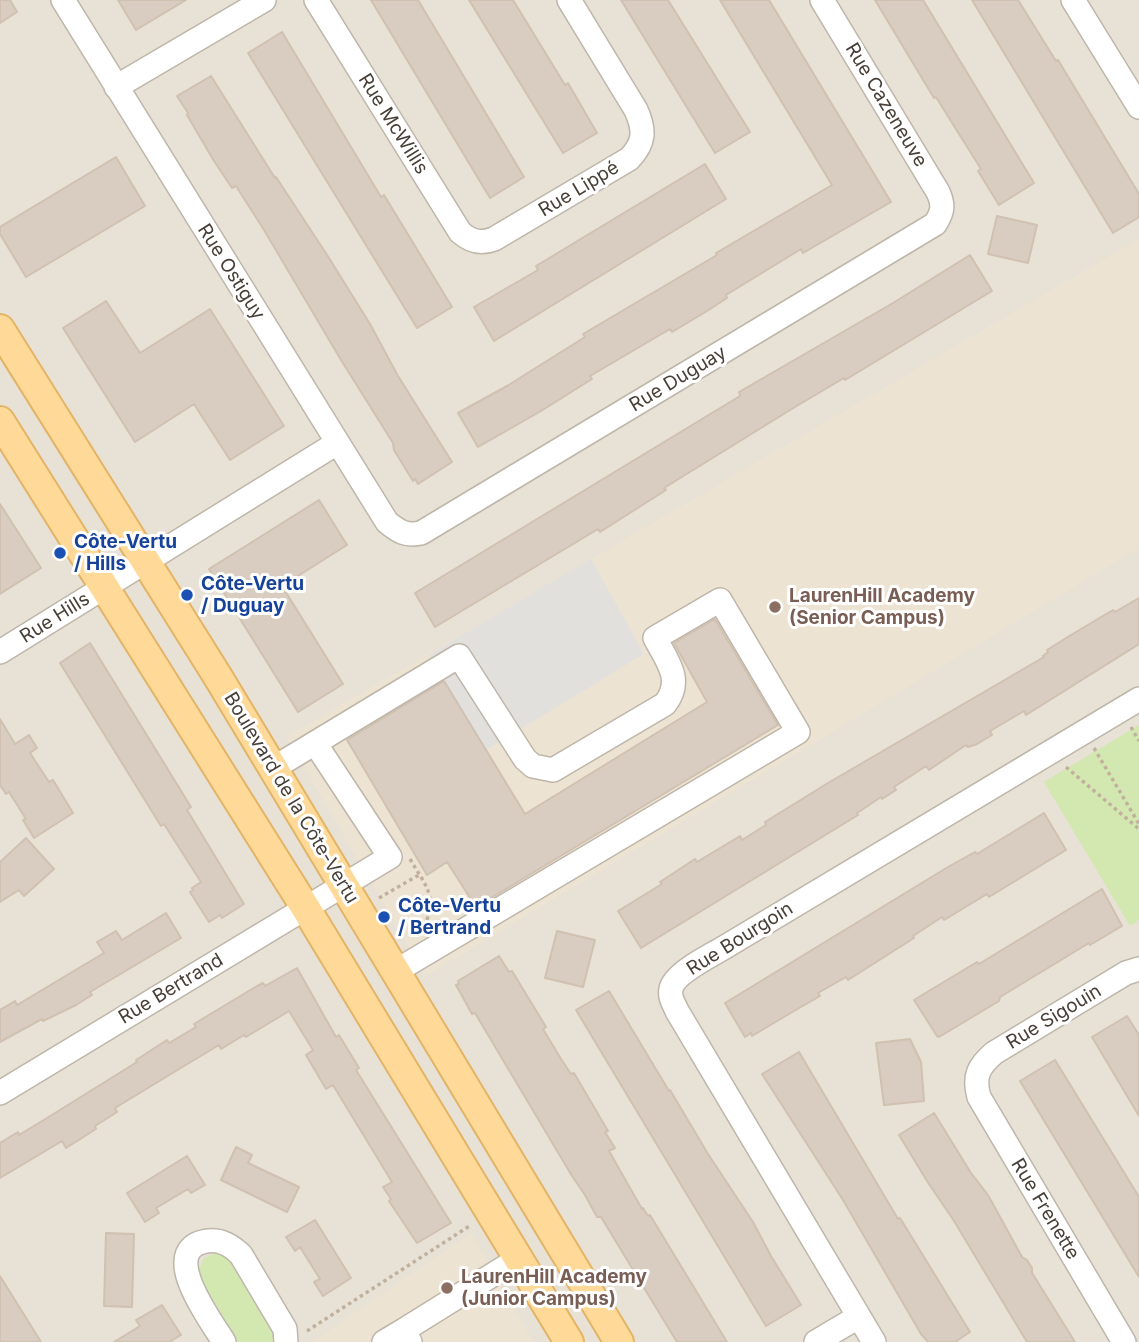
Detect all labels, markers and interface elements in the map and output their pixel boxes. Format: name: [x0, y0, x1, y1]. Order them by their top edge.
street label: Rue Cazeneuve: [840, 39, 932, 171]
street label: Rue McWillis: [353, 70, 433, 178]
street label: Rue Lippé: [535, 156, 623, 222]
street label: Rue Ostiguy: [192, 220, 270, 324]
street label: Rue Duguay: [626, 341, 730, 417]
place label: Côte-Vertu / Hills: [74, 531, 177, 575]
marker: Côte-Vertu / Hills: [52, 545, 68, 561]
place label: Côte-Vertu / Duguay: [201, 573, 304, 617]
place label: LaurenHill Academy (Senior Campus): [789, 585, 975, 629]
marker: Côte-Vertu / Duguay: [179, 587, 195, 603]
street label: Rue Hills: [16, 588, 94, 648]
marker: LaurenHill Academy (Senior Campus): [767, 599, 783, 615]
street label: Boulevard de la Côte-Vertu: [219, 688, 363, 908]
place label: Côte-Vertu / Bertrand: [398, 895, 501, 939]
street label: Rue Bourgoin: [683, 897, 797, 981]
marker: Côte-Vertu / Bertrand: [376, 909, 392, 925]
street label: Rue Bertrand: [115, 949, 227, 1029]
street label: Rue Sigouin: [1002, 980, 1106, 1054]
street label: Rue Frenette: [1006, 1154, 1084, 1264]
place label: LaurenHill Academy (Junior Campus): [461, 1266, 647, 1310]
marker: LaurenHill Academy (Junior Campus): [439, 1280, 455, 1296]

